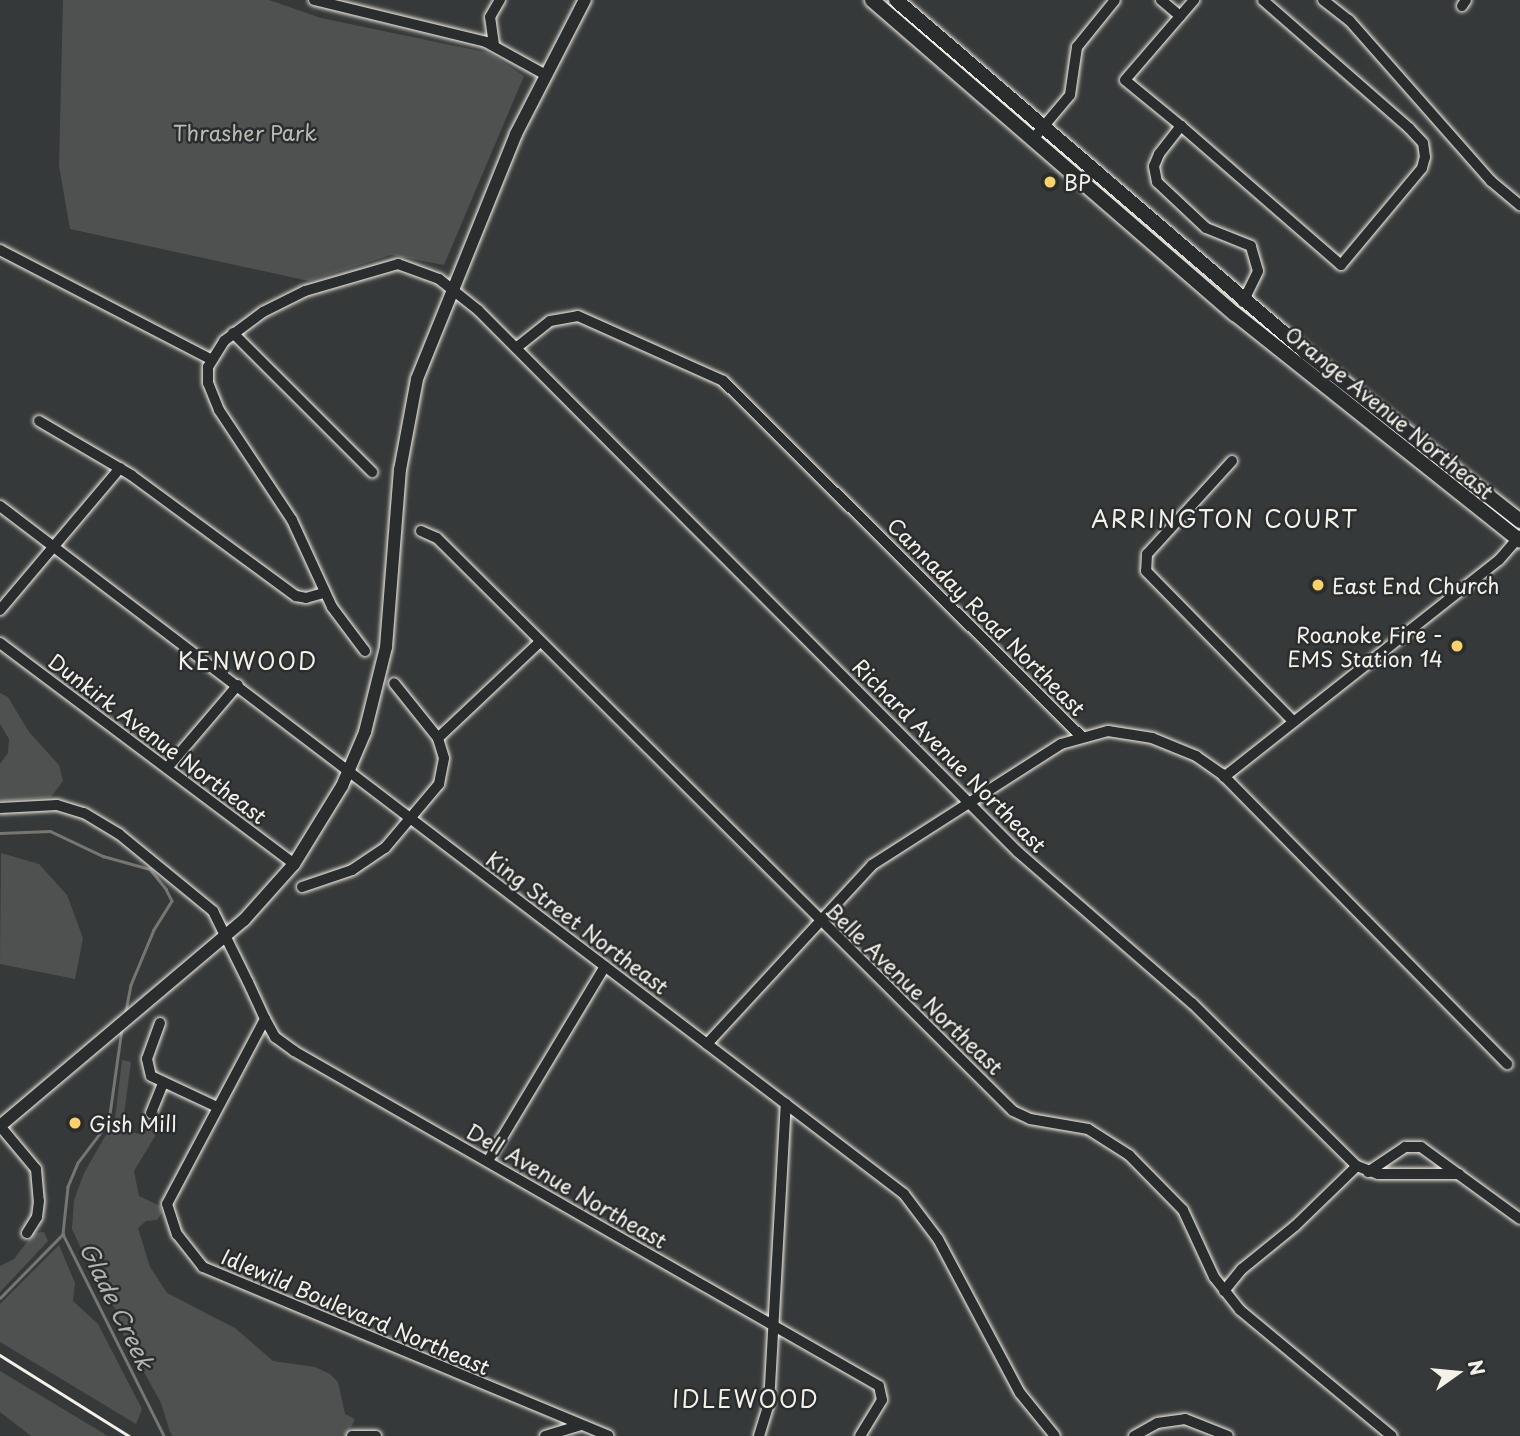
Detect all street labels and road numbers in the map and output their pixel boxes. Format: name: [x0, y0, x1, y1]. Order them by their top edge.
street label: Orange Avenue Northeast: [1281, 320, 1499, 504]
street label: Cannaday Road Northeast: [883, 512, 1091, 720]
street label: Dunkirk Avenue Northeast: [44, 647, 272, 829]
street label: Richard Avenue Northeast: [848, 653, 1052, 857]
street label: King Street Northeast: [482, 845, 674, 999]
street label: Belle Avenue Northeast: [822, 897, 1008, 1079]
street label: Dell Avenue Northeast: [463, 1117, 671, 1253]
street label: Idlewild Boulevard Northeast: [218, 1243, 494, 1379]

